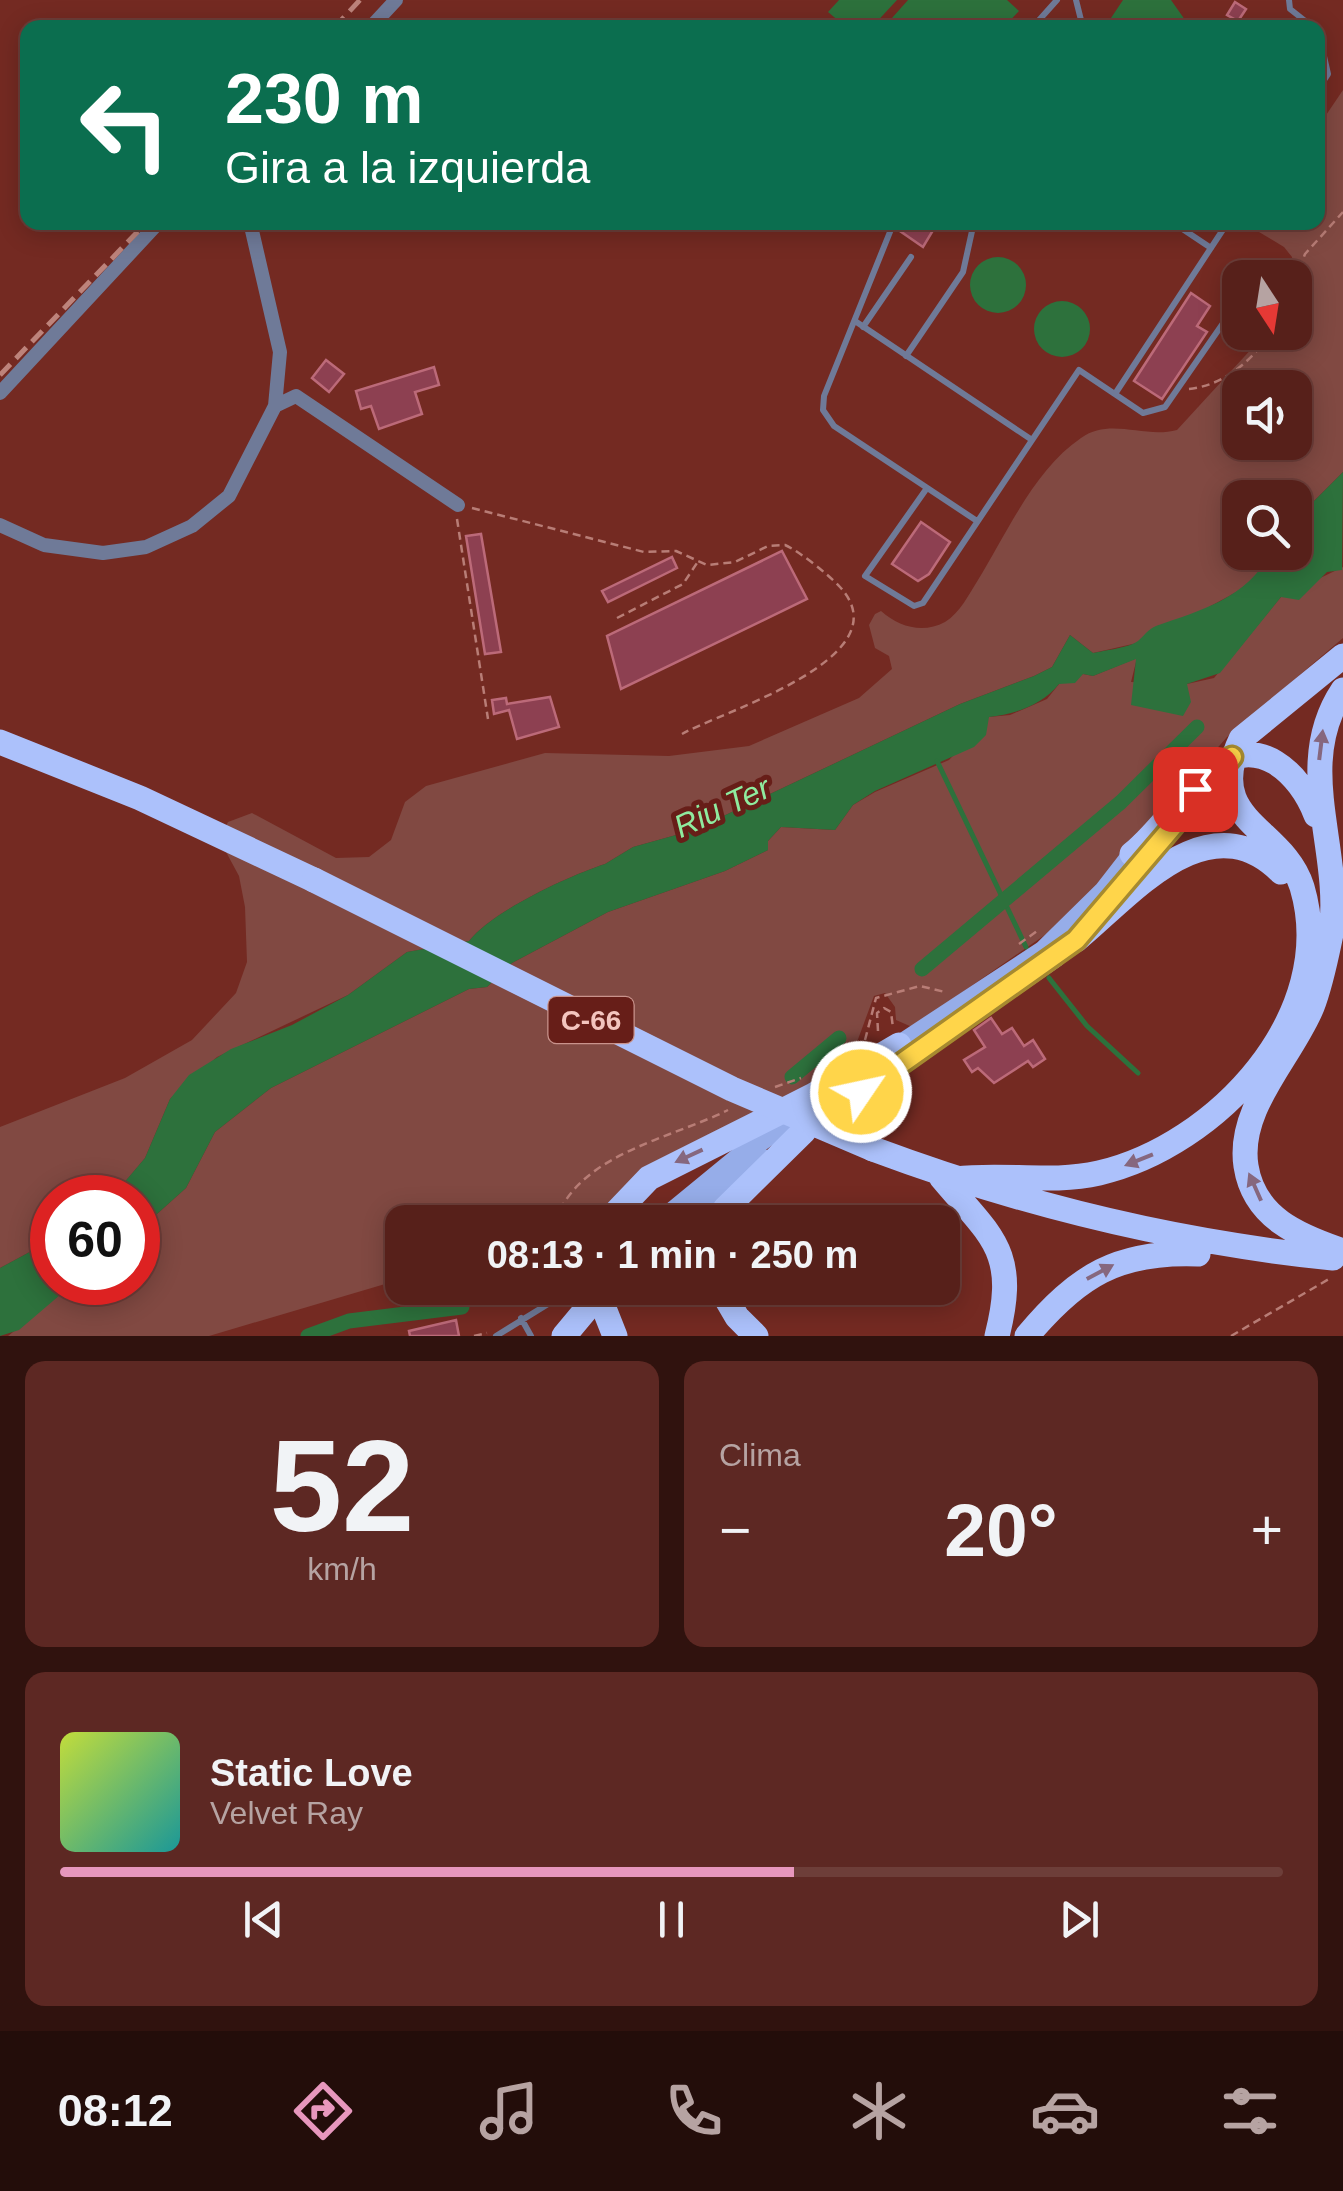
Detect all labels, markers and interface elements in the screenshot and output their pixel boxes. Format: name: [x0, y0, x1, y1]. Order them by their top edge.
icon: left: [60, 60, 190, 190]
text: 230 m: [225, 60, 423, 138]
text: Gira a la izquierda: [225, 142, 590, 193]
north arrow: [1222, 260, 1312, 350]
map controls: [1222, 260, 1312, 570]
button: sound: [1222, 370, 1312, 460]
button: search: [1222, 480, 1312, 570]
one-way arrow: [1313, 728, 1329, 760]
pin: [1153, 747, 1238, 832]
icon: arrive: [1168, 762, 1223, 817]
water label: Riu Ter: [668, 769, 777, 845]
road number: C-66: [548, 997, 634, 1043]
position arrow: [809, 1040, 913, 1144]
one-way arrow: [674, 1148, 703, 1165]
one-way arrow: [1124, 1152, 1154, 1168]
one-way arrow: [1247, 1172, 1263, 1202]
speed limit sign: 60: [30, 1175, 160, 1305]
text: 08:13 · 1 min · 250 m: [487, 1234, 858, 1276]
one-way arrow: [1085, 1264, 1114, 1281]
text: 52: [270, 1413, 414, 1559]
text: Clima: [719, 1437, 801, 1473]
text: 20°: [944, 1488, 1058, 1572]
text: −: [719, 1499, 751, 1561]
text: +: [1251, 1499, 1283, 1561]
text: km/h: [307, 1551, 377, 1587]
text: Static Love: [210, 1752, 413, 1794]
text: Velvet Ray: [210, 1795, 363, 1831]
icon: previous: [236, 1892, 291, 1947]
icon: pause: [644, 1892, 699, 1947]
icon: next: [1052, 1892, 1107, 1947]
icon: directions: [288, 2076, 358, 2146]
icon: music: [474, 2076, 544, 2146]
icon: phone: [659, 2076, 729, 2146]
icon: climate: [844, 2076, 914, 2146]
icon: car: [1030, 2076, 1100, 2146]
icon: filters: [1215, 2076, 1285, 2146]
text: 08:12: [58, 2085, 173, 2136]

